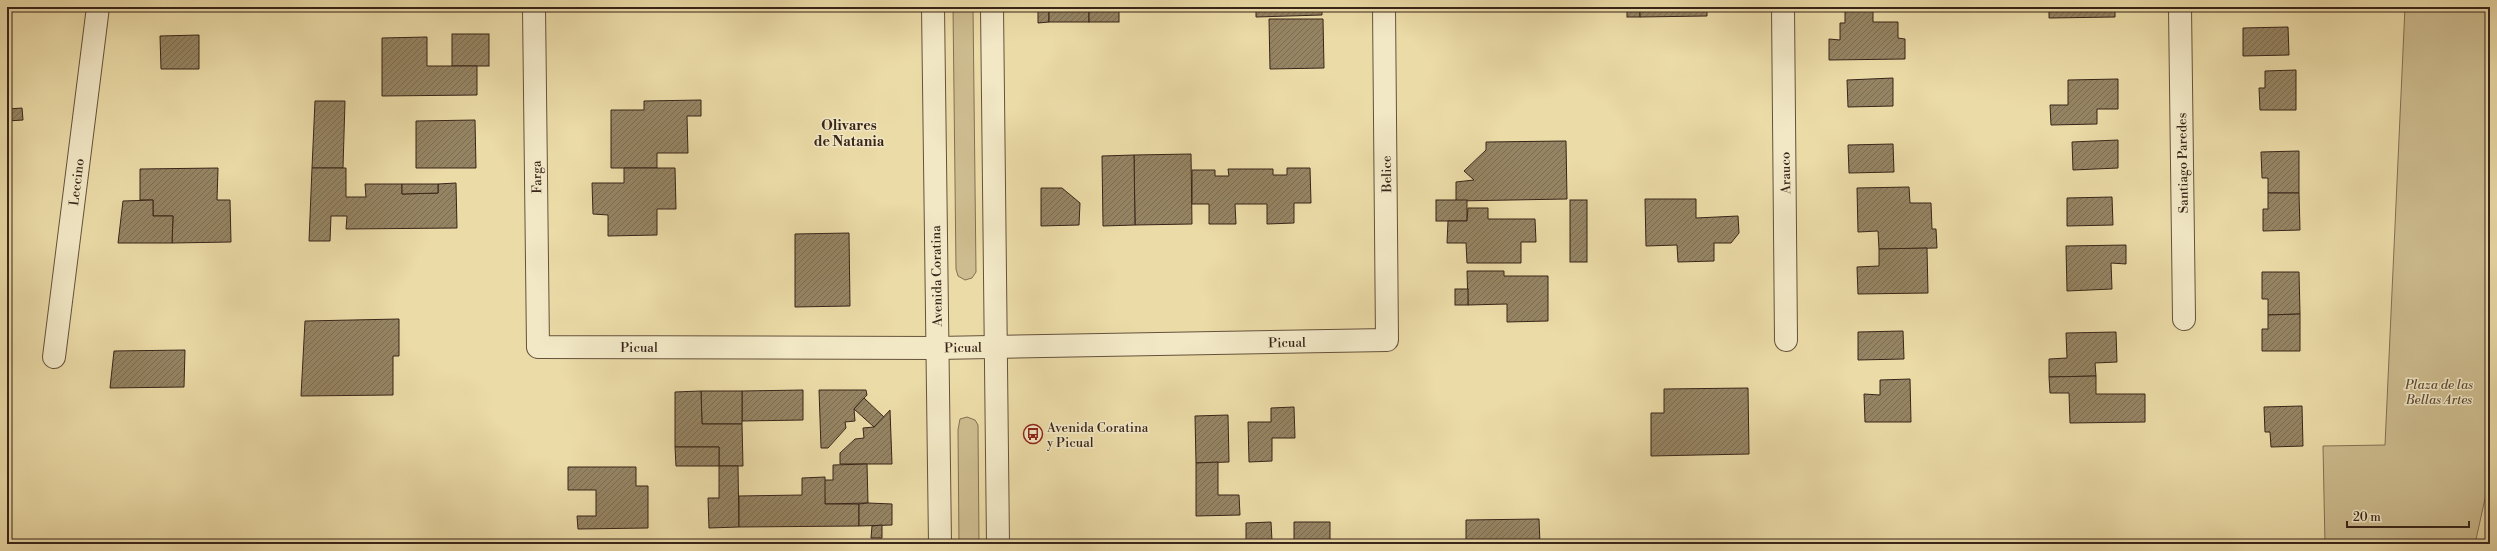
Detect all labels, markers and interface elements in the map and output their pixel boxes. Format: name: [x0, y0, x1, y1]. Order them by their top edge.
street label: Santiago Paredes: [2174, 112, 2192, 213]
district label: Olivares de Natania: [814, 117, 885, 151]
street label: Arauco: [1778, 152, 1794, 195]
street label: Belice: [1379, 155, 1395, 194]
street label: Leccino: [66, 157, 88, 207]
street label: Farga: [529, 160, 545, 194]
street label: Avenida Coratina: [928, 225, 946, 328]
street label: Picual: [1268, 335, 1306, 351]
street label: Picual: [620, 340, 658, 356]
street label: Picual: [944, 340, 982, 356]
park label: Plaza de las Bellas Artes: [2404, 377, 2473, 408]
place label: Avenida Coratina y Picual: [1046, 420, 1149, 451]
bus stop icon: Avenida Coratina y Picual: [1022, 423, 1044, 445]
scale bar: [2347, 503, 2469, 529]
text: 20 m: [2353, 510, 2381, 525]

